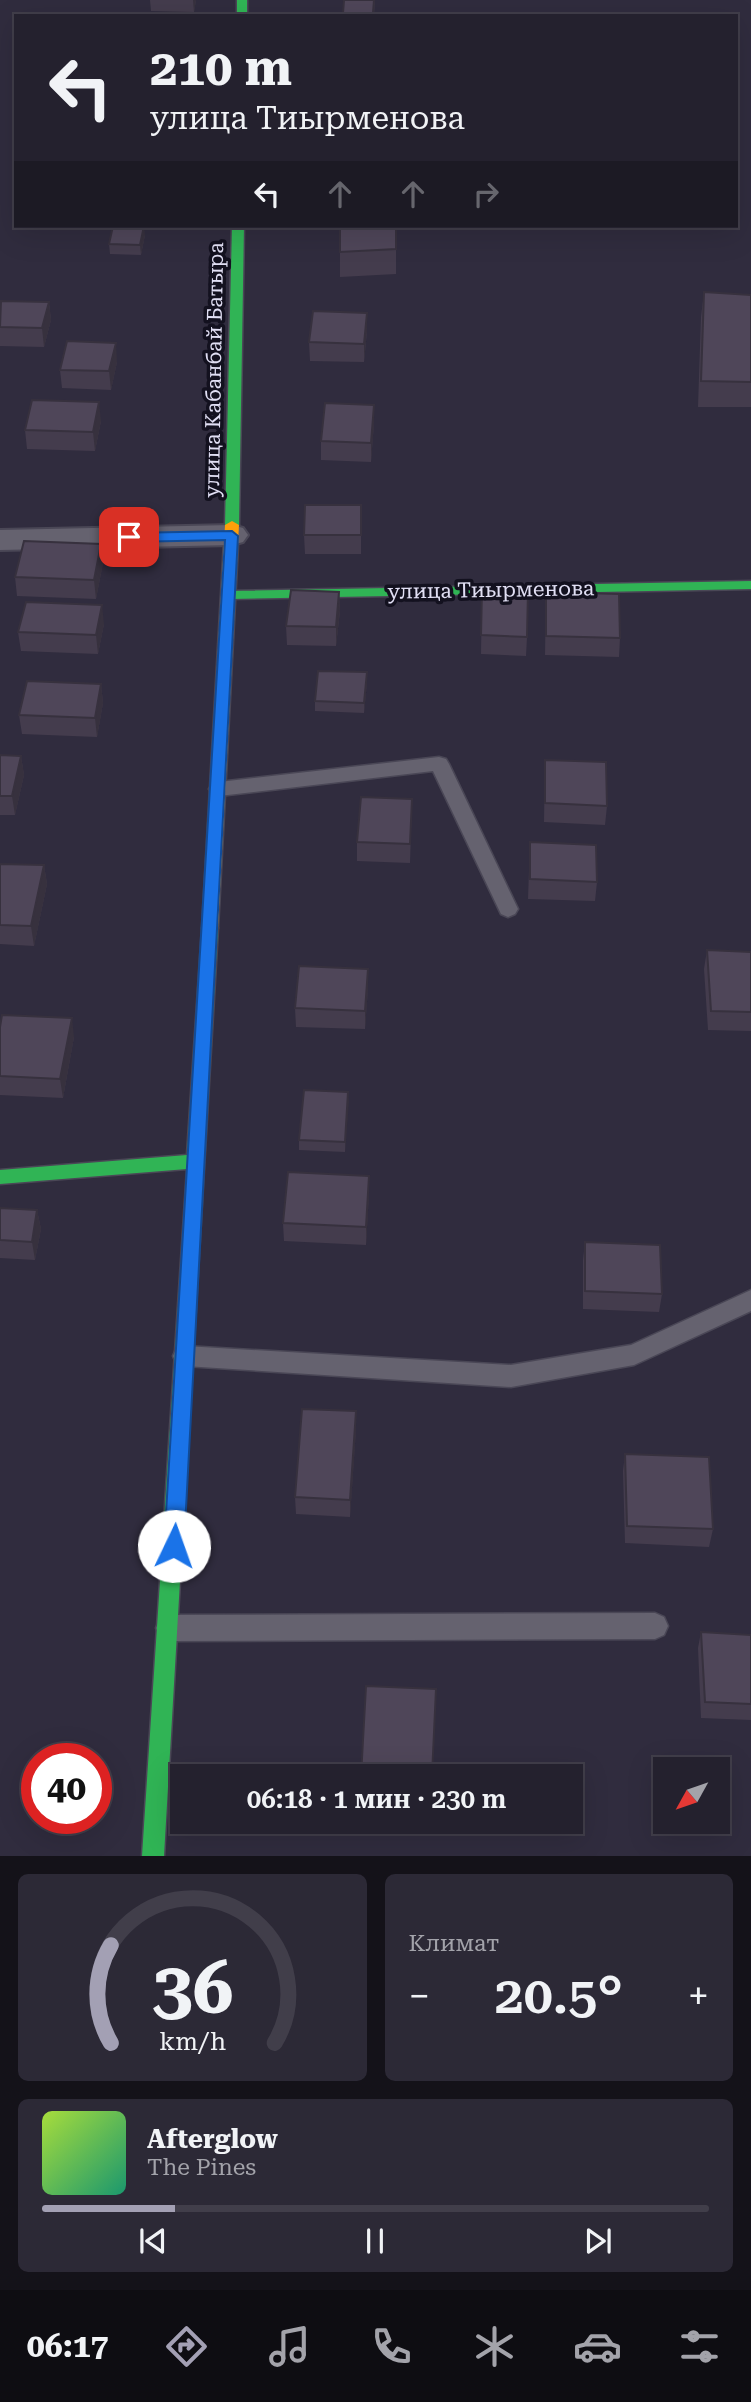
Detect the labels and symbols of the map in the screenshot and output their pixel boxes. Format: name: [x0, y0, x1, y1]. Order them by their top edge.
street label: улица Кабанбай Батыра: [200, 242, 228, 498]
pin: [99, 507, 159, 567]
street label: улица Тиырменова: [388, 576, 595, 604]
position arrow: [137, 1509, 211, 1583]
speed limit sign: 40: [21, 1743, 112, 1834]
north arrow: [653, 1757, 730, 1834]

